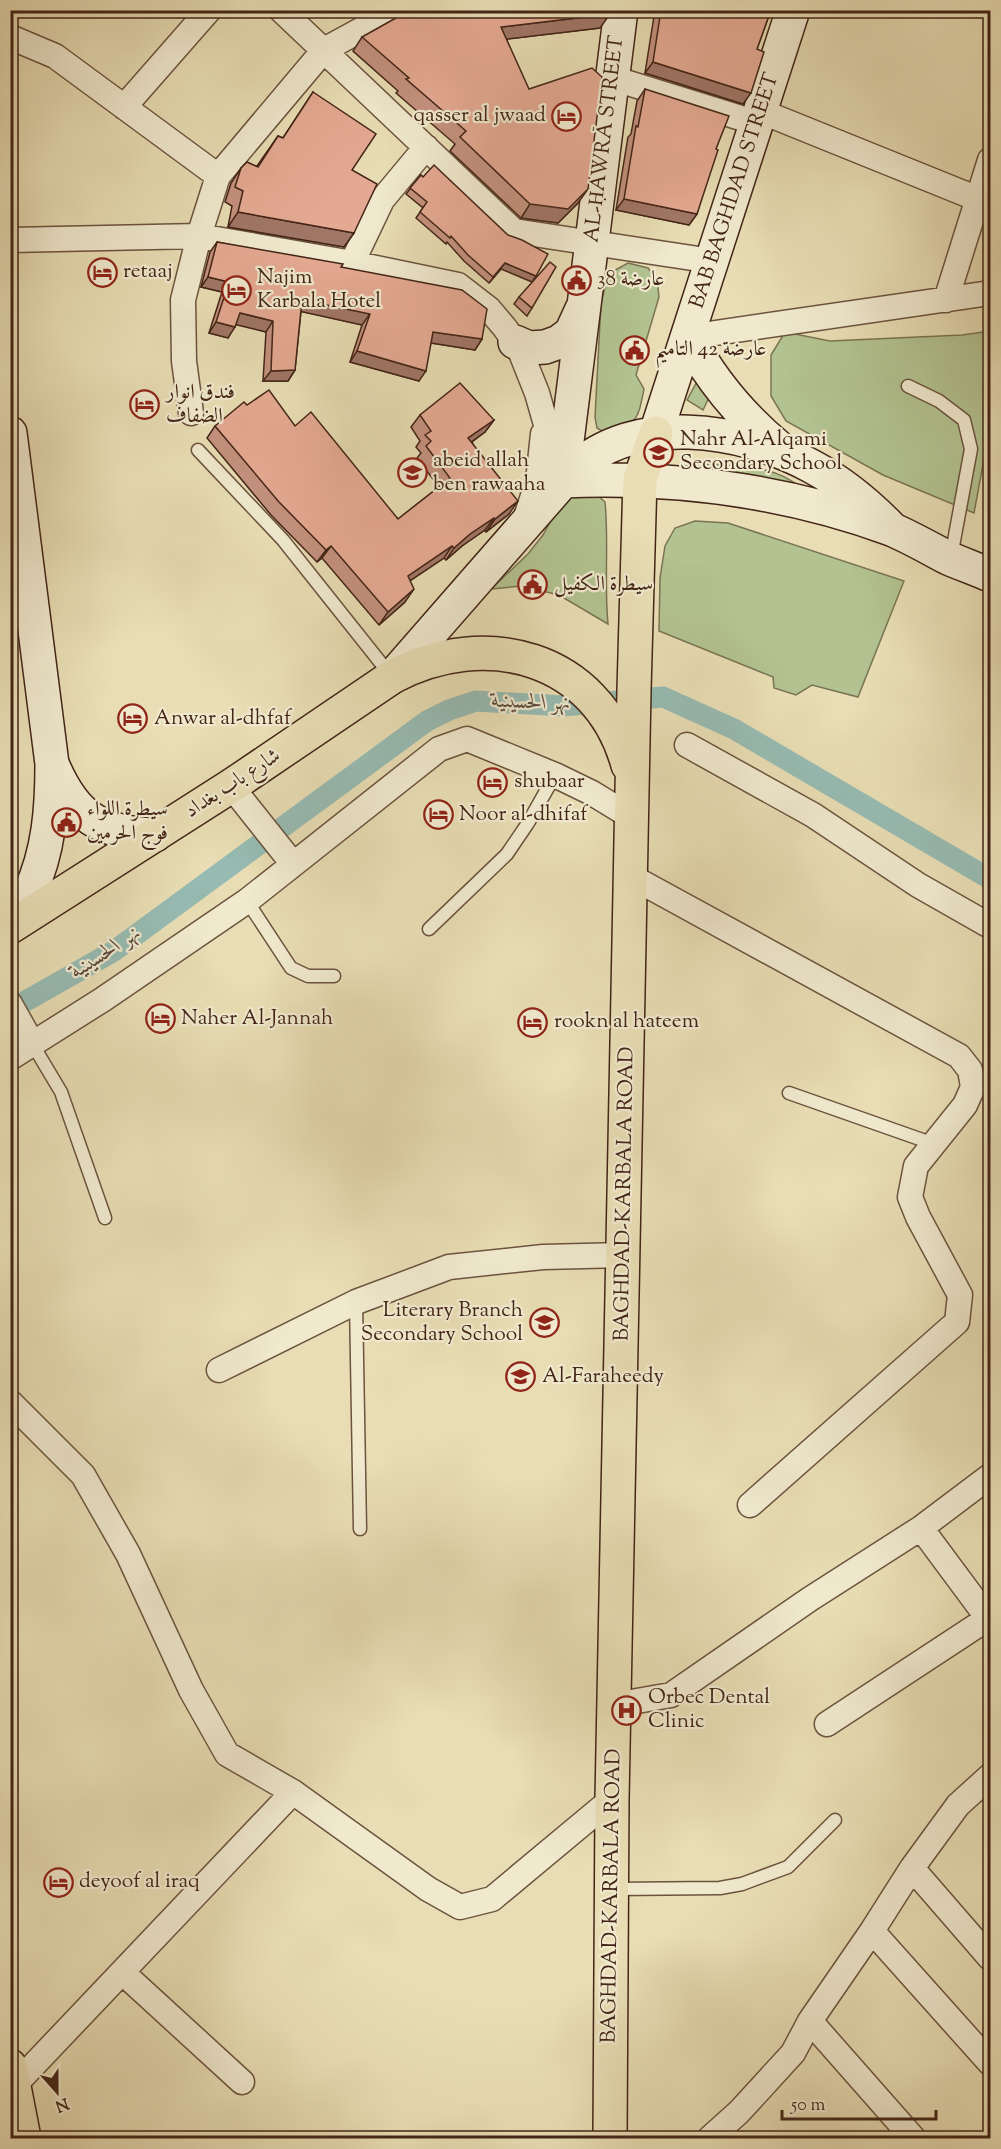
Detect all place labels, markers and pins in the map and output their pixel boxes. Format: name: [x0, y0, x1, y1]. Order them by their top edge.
hotel icon: qasser al jwaad: [551, 100, 583, 132]
place label: qasser al jwaad: [413, 101, 546, 131]
hotel icon: retaaj: [86, 256, 118, 288]
place label: retaaj: [123, 257, 173, 287]
place label: Najim Karbala Hotel: [257, 263, 381, 317]
public building icon: عارضة 38: [560, 264, 592, 296]
place label: عارضة 38: [597, 265, 664, 295]
hotel icon: Najim Karbala Hotel: [220, 274, 252, 306]
public building icon: عارضة 42 التاميم: [618, 334, 650, 366]
place label: عارضة 42 التاميم: [655, 335, 766, 369]
place label: فندق انوار الضفاف: [164, 378, 235, 432]
hotel icon: فندق انوار الضفاف: [129, 389, 161, 421]
place label: Nahr Al-Alqami Secondary School: [680, 425, 842, 479]
school or university icon: Nahr Al-Alqami Secondary School: [643, 436, 675, 468]
place label: abeid allah ben rawaaha: [433, 446, 546, 500]
school or university icon: abeid allah ben rawaaha: [396, 457, 428, 489]
public building icon: سيطرة الكفيل: [517, 569, 549, 601]
place label: سيطرة الكفيل: [554, 570, 653, 600]
hotel icon: Anwar al-dhfaf: [117, 703, 149, 735]
place label: Anwar al-dhfaf: [154, 704, 293, 734]
hotel icon: shubaar: [477, 766, 509, 798]
place label: shubaar: [514, 767, 585, 797]
place label: سيطرة اللواء فوج الحرمين: [87, 795, 168, 851]
hotel icon: Noor al-dhifaf: [422, 799, 454, 831]
place label: Noor al-dhifaf: [459, 800, 589, 830]
public building icon: سيطرة اللواء فوج الحرمين: [50, 806, 82, 838]
hotel icon: Naher Al-Jannah: [144, 1003, 176, 1035]
place label: Naher Al-Jannah: [181, 1004, 333, 1034]
hotel icon: rookn al hateem: [517, 1006, 549, 1038]
place label: rookn al hateem: [554, 1007, 699, 1037]
place label: Literary Branch Secondary School: [361, 1296, 523, 1350]
school or university icon: Literary Branch Secondary School: [528, 1307, 560, 1339]
school or university icon: Al-Faraheedy: [505, 1361, 537, 1393]
place label: Al-Faraheedy: [542, 1362, 664, 1392]
place label: Orbec Dental Clinic: [648, 1683, 770, 1737]
hospital icon: Orbec Dental Clinic: [611, 1694, 643, 1726]
hotel icon: deyoof al iraq: [42, 1866, 74, 1898]
place label: deyoof al iraq: [79, 1867, 200, 1897]

